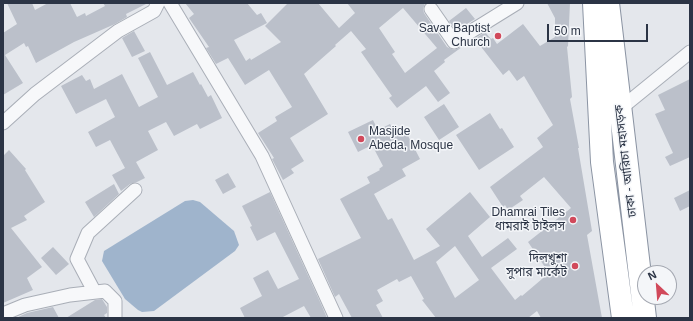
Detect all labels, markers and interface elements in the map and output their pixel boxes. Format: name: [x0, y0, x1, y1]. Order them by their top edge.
scale bar: [549, 16, 650, 42]
place label: Savar Baptist Church: [419, 22, 490, 50]
text: 50 m: [554, 24, 581, 38]
marker: Savar Baptist Church: [493, 31, 503, 41]
street label: ঢাকা - আরিচা মহাসড়ক: [612, 104, 640, 218]
place label: Masjide Abeda, Mosque: [369, 125, 453, 153]
marker: Masjide Abeda, Mosque: [356, 134, 366, 144]
place label: Dhamrai Tiles ধামরাই টাইলস: [491, 206, 565, 234]
marker: Dhamrai Tiles ধামরাই টাইলস: [568, 215, 578, 225]
place label: দিলখুশা সুপার মার্কেট: [506, 252, 567, 280]
marker: দিলখুশা সুপার মার্কেট: [570, 261, 580, 271]
north arrow: [637, 265, 677, 305]
text: N: [646, 268, 658, 282]

